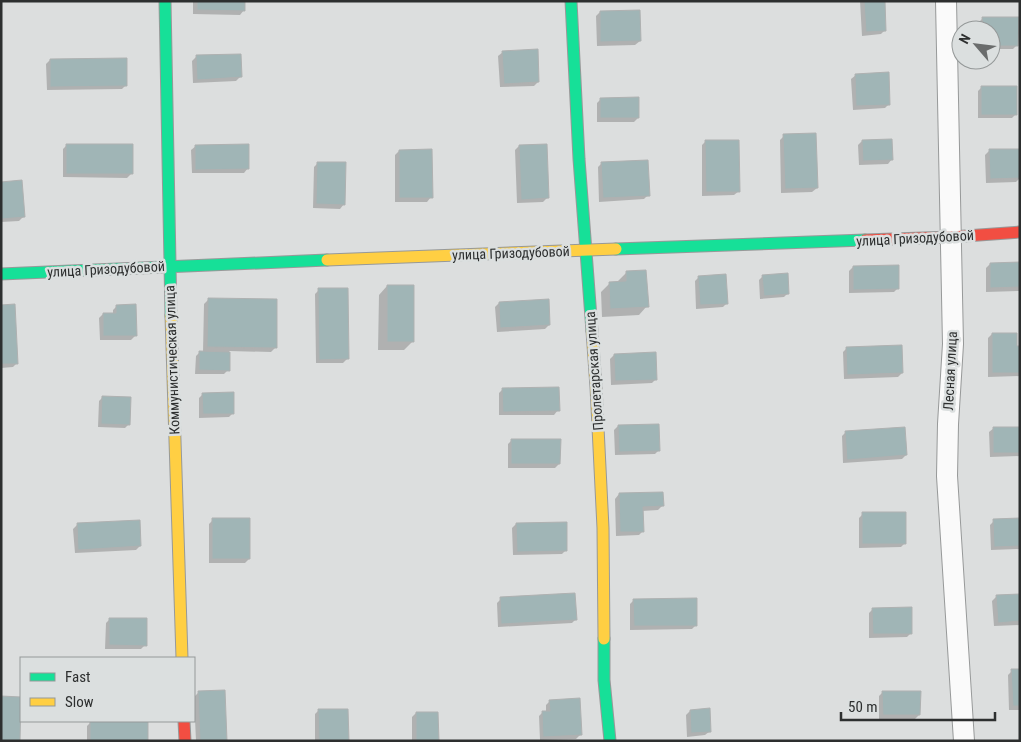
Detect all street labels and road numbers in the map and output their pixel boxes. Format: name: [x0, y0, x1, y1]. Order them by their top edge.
street label: улица Гризодубовой: [856, 227, 974, 249]
street label: улица Гризодубовой: [452, 243, 570, 263]
street label: улица Гризодубовой: [47, 258, 165, 280]
street label: Коммунистическая улица: [161, 285, 183, 435]
street label: Пролетарская улица: [582, 311, 606, 431]
street label: Лесная улица: [940, 331, 960, 411]

